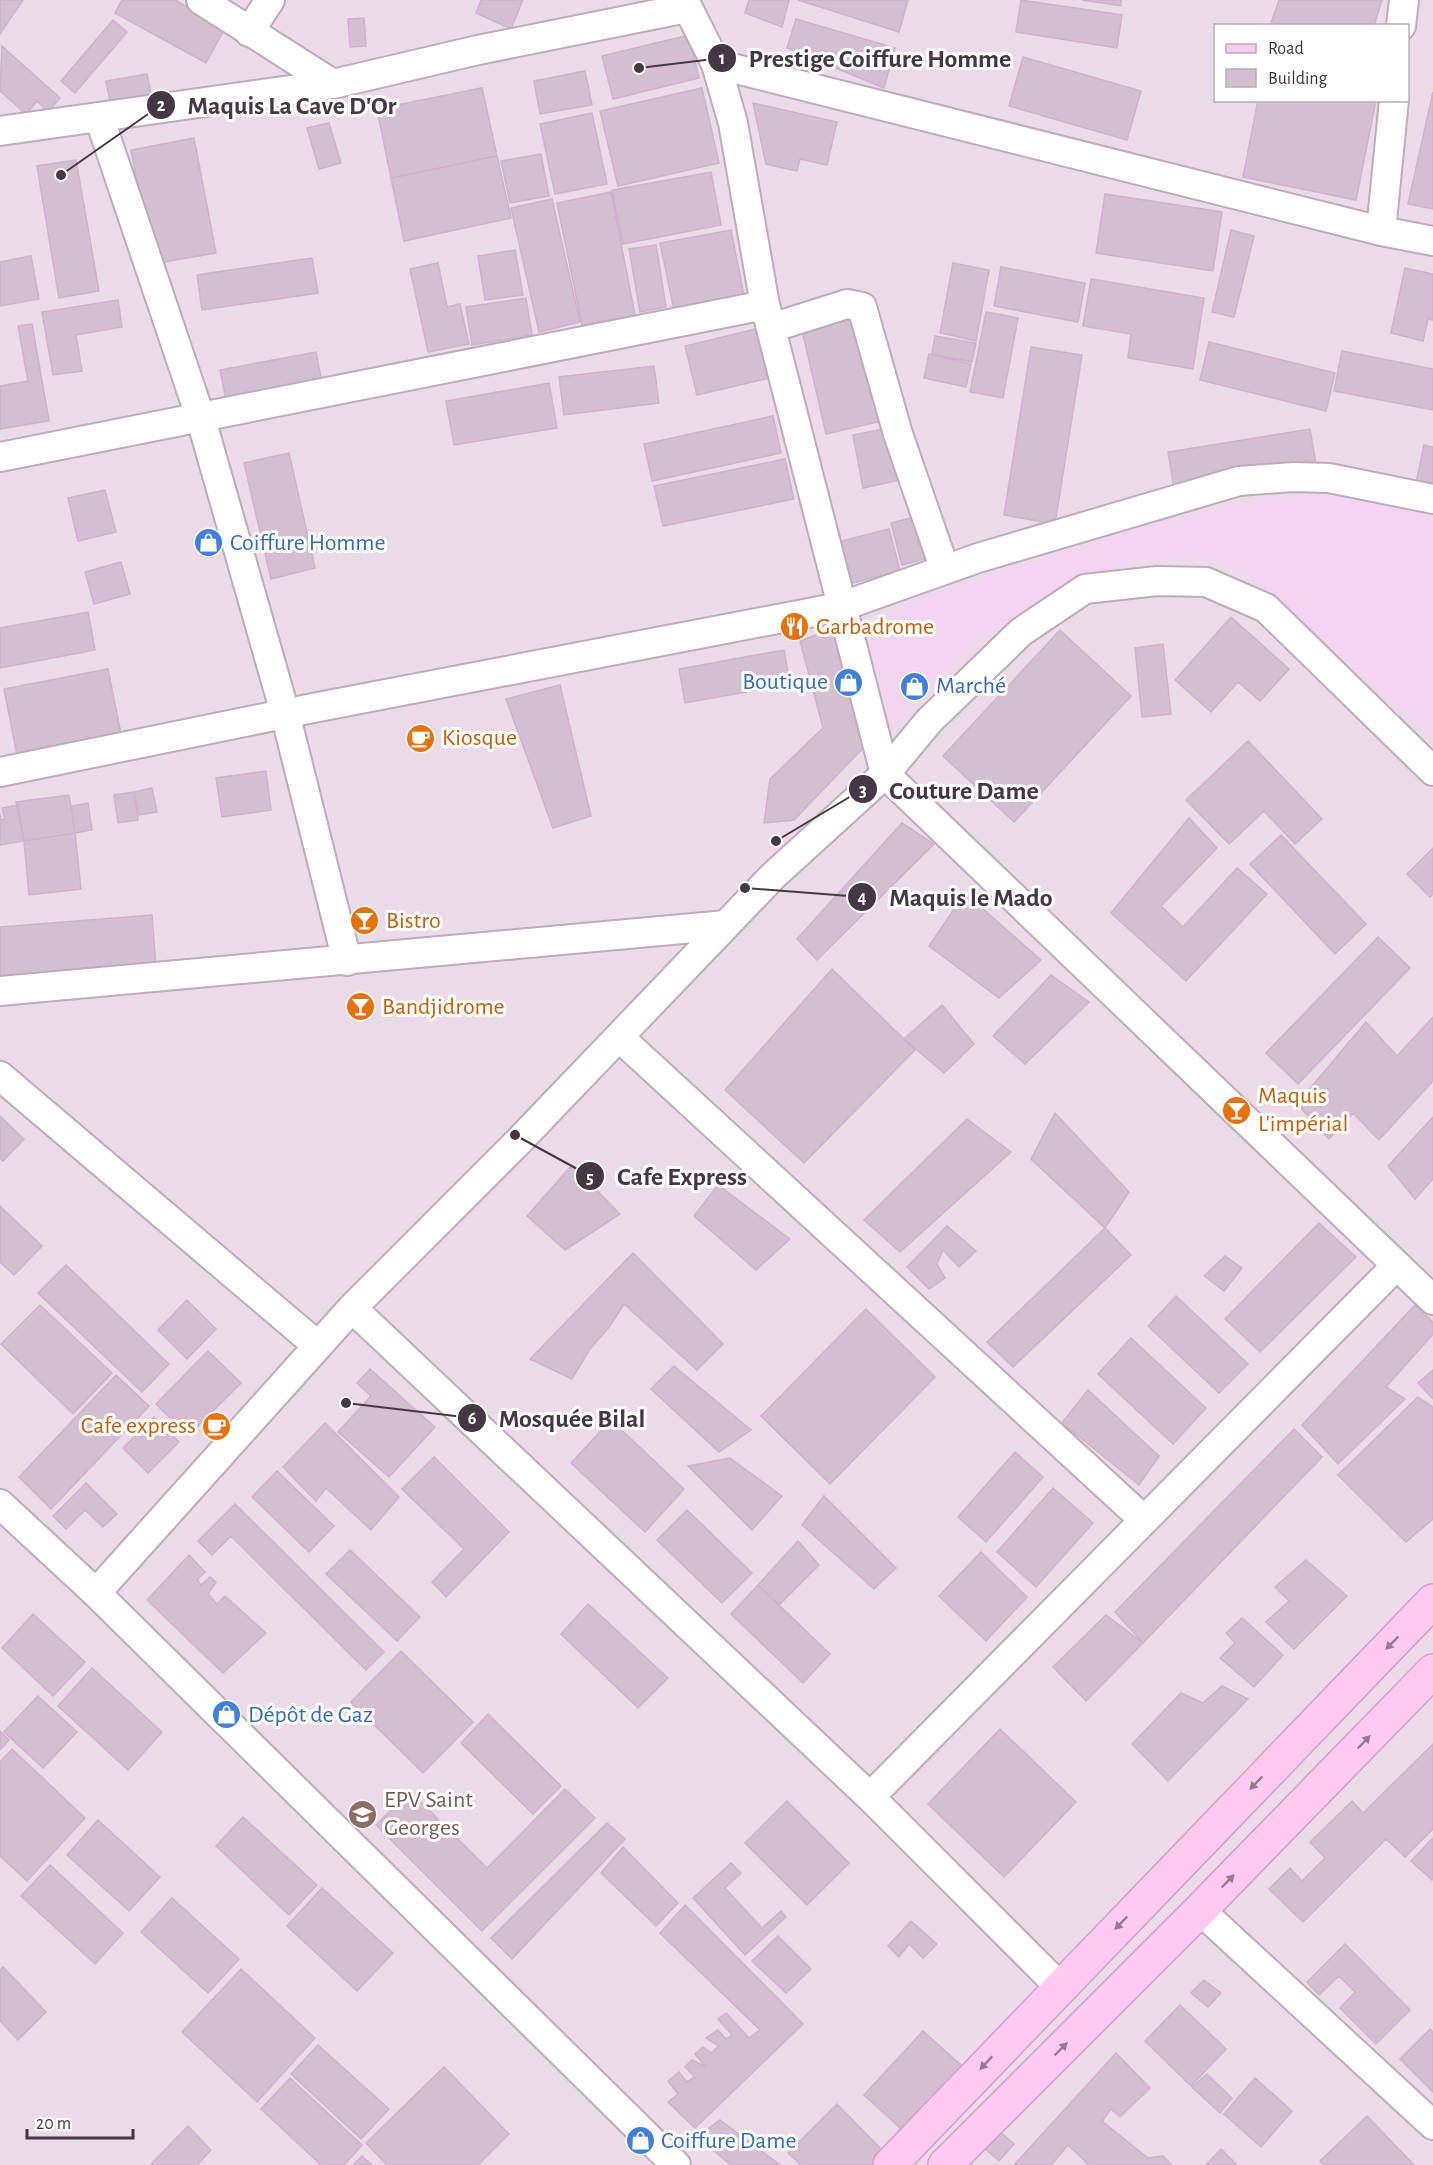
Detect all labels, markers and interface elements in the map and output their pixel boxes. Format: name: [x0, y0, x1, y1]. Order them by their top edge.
legend: [1214, 24, 1409, 102]
callout: Prestige Coiffure Homme: [707, 36, 1023, 80]
text: Road: [1268, 40, 1304, 58]
text: Prestige Coiffure Homme: [749, 46, 1011, 72]
text: 1: [719, 50, 725, 68]
text: Building: [1268, 70, 1328, 88]
callout: Maquis La Cave D'Or: [146, 83, 409, 127]
text: Maquis La Cave D'Or: [187, 93, 397, 119]
text: 2: [157, 97, 166, 115]
shop icon: Coiffure Homme: [193, 527, 225, 559]
place label: Coiffure Homme: [230, 531, 386, 555]
restaurant icon: Garbadrome: [779, 611, 811, 643]
place label: Garbadrome: [816, 615, 934, 639]
shop icon: Boutique: [833, 666, 865, 698]
place label: Boutique: [742, 670, 828, 694]
shop icon: Marché: [899, 670, 931, 702]
place label: Marché: [936, 674, 1006, 698]
cafe icon: Kiosque: [405, 722, 437, 754]
place label: Kiosque: [442, 726, 517, 750]
callout: Couture Dame: [848, 767, 1051, 811]
text: Couture Dame: [889, 778, 1039, 804]
text: 3: [859, 782, 867, 800]
callout: Maquis le Mado: [847, 875, 1065, 919]
text: Maquis le Mado: [889, 885, 1053, 911]
text: 4: [857, 889, 867, 907]
bar icon: Bistro: [349, 905, 381, 937]
place label: Bistro: [386, 909, 441, 933]
bar icon: Bandjidrome: [345, 991, 377, 1023]
place label: Bandjidrome: [382, 995, 505, 1019]
place label: Maquis L'impérial: [1258, 1084, 1349, 1136]
bar icon: Maquis L'impérial: [1221, 1094, 1253, 1126]
callout: Cafe Express: [575, 1154, 759, 1198]
text: Cafe Express: [617, 1164, 747, 1190]
text: 5: [586, 1169, 594, 1187]
callout: Mosquée Bilal: [457, 1396, 657, 1440]
text: Mosquée Bilal: [499, 1406, 645, 1432]
cafe icon: Cafe express: [201, 1410, 233, 1442]
text: 6: [468, 1410, 477, 1428]
place label: Cafe express: [81, 1414, 196, 1438]
one-way arrow: [1386, 1635, 1400, 1649]
shop icon: Dépôt de Gaz: [211, 1699, 243, 1731]
place label: Dépôt de Gaz: [248, 1703, 373, 1727]
one-way arrow: [1356, 1735, 1370, 1749]
one-way arrow: [1250, 1775, 1264, 1789]
place label: EPV Saint Georges: [384, 1788, 473, 1840]
school or university icon: EPV Saint Georges: [347, 1798, 379, 1830]
one-way arrow: [1220, 1875, 1234, 1889]
one-way arrow: [1114, 1915, 1128, 1929]
one-way arrow: [1053, 2043, 1067, 2057]
one-way arrow: [979, 2056, 993, 2071]
scale bar: [27, 2102, 134, 2140]
text: 20 m: [36, 2115, 71, 2133]
shop icon: Coiffure Dame: [624, 2125, 656, 2157]
place label: Coiffure Dame: [661, 2129, 796, 2153]

